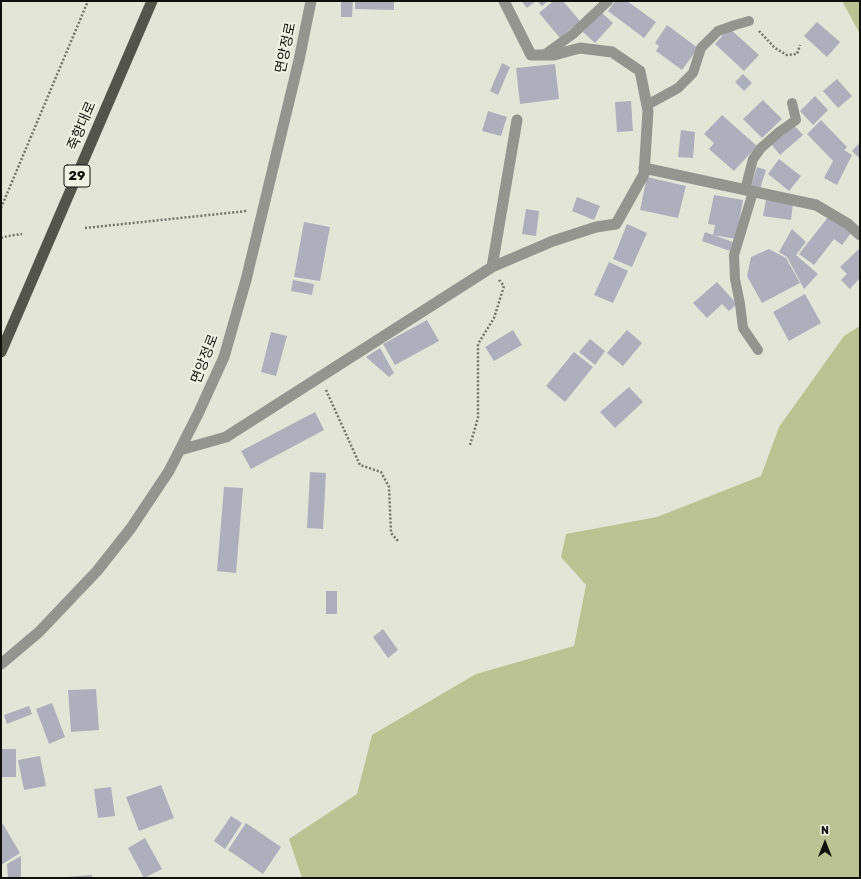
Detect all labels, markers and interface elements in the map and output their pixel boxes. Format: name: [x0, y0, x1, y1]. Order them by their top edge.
street label: 면앙정로: [272, 21, 300, 75]
street label: 죽향대로: [64, 99, 100, 153]
road number: 29: [64, 165, 90, 187]
street label: 면앙정로: [188, 332, 222, 386]
north arrow: [805, 823, 845, 863]
text: N: [821, 824, 829, 837]

